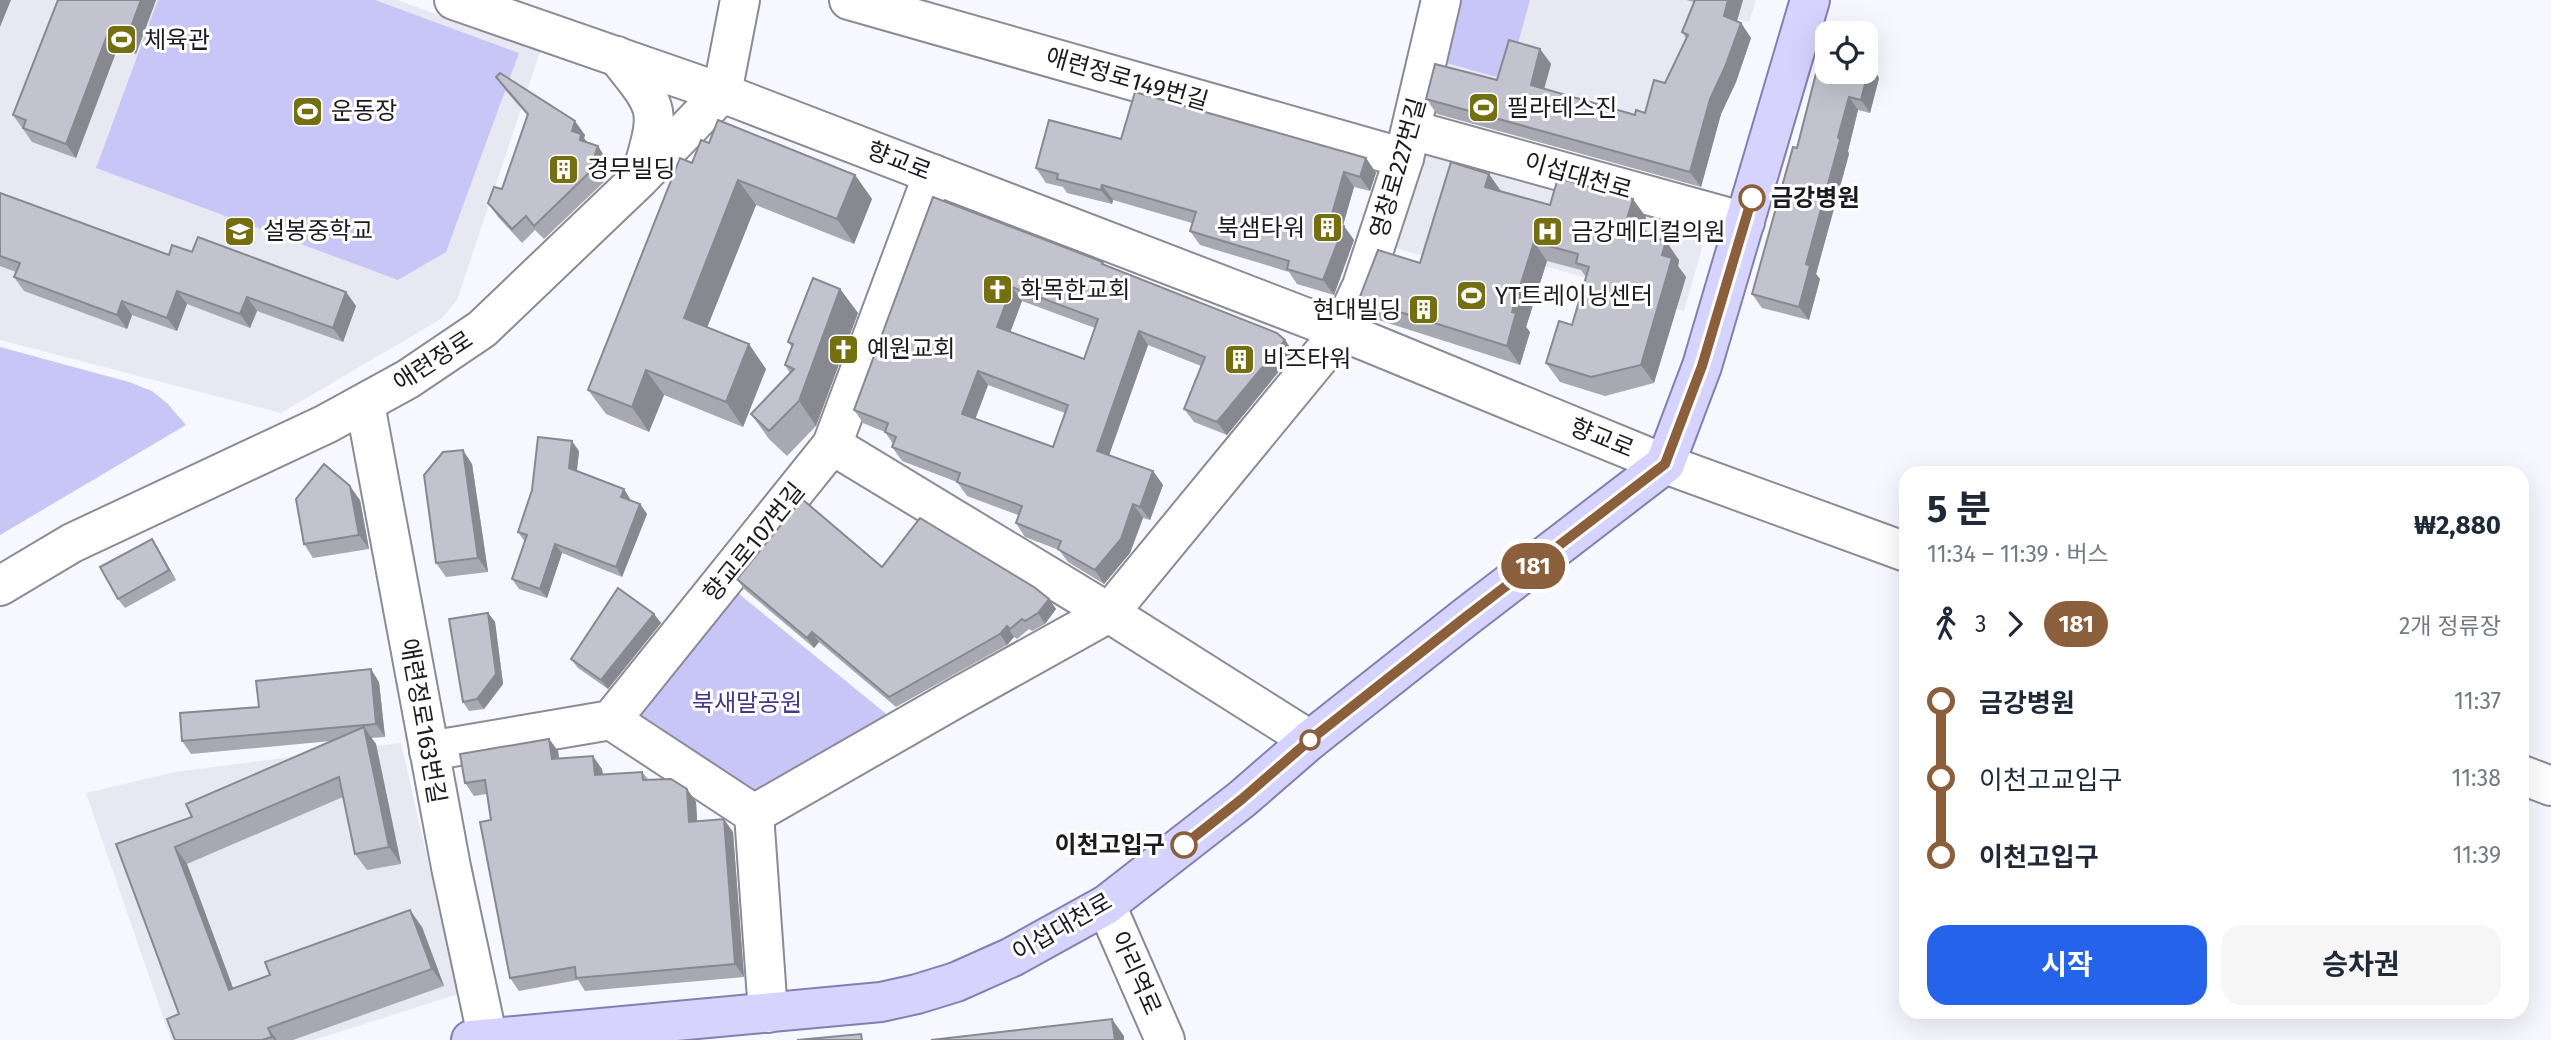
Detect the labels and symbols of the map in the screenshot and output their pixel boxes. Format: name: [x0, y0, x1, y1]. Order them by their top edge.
sports icon: 체육관: [104, 23, 138, 57]
place label: 체육관: [144, 26, 210, 54]
street label: 애련정로149번길: [1043, 42, 1211, 116]
sports icon: 필라테스진: [1467, 91, 1501, 125]
sports icon: 운동장: [291, 94, 325, 128]
place label: 필라테스진: [1507, 94, 1617, 122]
street label: 영창로227번길: [1365, 95, 1431, 241]
place label: 운동장: [331, 97, 397, 125]
street label: 향교로: [863, 136, 935, 186]
street label: 이섭대천로: [1521, 147, 1635, 205]
building icon: 경무빌딩: [547, 152, 581, 186]
place label: 경무빌딩: [587, 155, 675, 183]
place label: 금강병원: [1771, 184, 1859, 212]
marker: 금강병원: [1739, 185, 1765, 211]
building icon: 북샘타워: [1311, 211, 1345, 245]
school or university icon: 설봉중학교: [223, 214, 257, 248]
place label: 북샘타워: [1217, 214, 1305, 242]
hospital icon: 금강메디컬의원: [1531, 215, 1565, 249]
place label: 설봉중학교: [263, 217, 373, 245]
place label: 금강메디컬의원: [1571, 218, 1726, 246]
church icon: 화목한교회: [980, 273, 1014, 307]
place label: 화목한교회: [1020, 276, 1130, 304]
sports icon: YT트레이닝센터: [1455, 279, 1489, 313]
place label: YT트레이닝센터: [1495, 282, 1653, 310]
building icon: 현대빌딩: [1407, 293, 1441, 327]
place label: 현대빌딩: [1313, 296, 1401, 324]
street label: 애련정로: [388, 325, 478, 397]
church icon: 예원교회: [827, 332, 861, 366]
place label: 예원교회: [867, 335, 955, 363]
building icon: 비즈타워: [1223, 342, 1257, 376]
place label: 비즈타워: [1263, 345, 1351, 373]
street label: 향교로: [1566, 413, 1638, 463]
street label: 향교로107번길: [698, 477, 810, 607]
line badge: 181: [1493, 543, 1573, 589]
street label: 애련정로163번길: [395, 636, 451, 806]
park label: 북새말공원: [692, 689, 802, 717]
unlabelled marker: [1300, 730, 1320, 750]
place label: 이천고입구: [1055, 831, 1165, 859]
marker: 이천고입구: [1171, 832, 1197, 858]
street label: 이섭대천로: [1007, 887, 1117, 967]
street label: 아리역로: [1105, 927, 1167, 1019]

